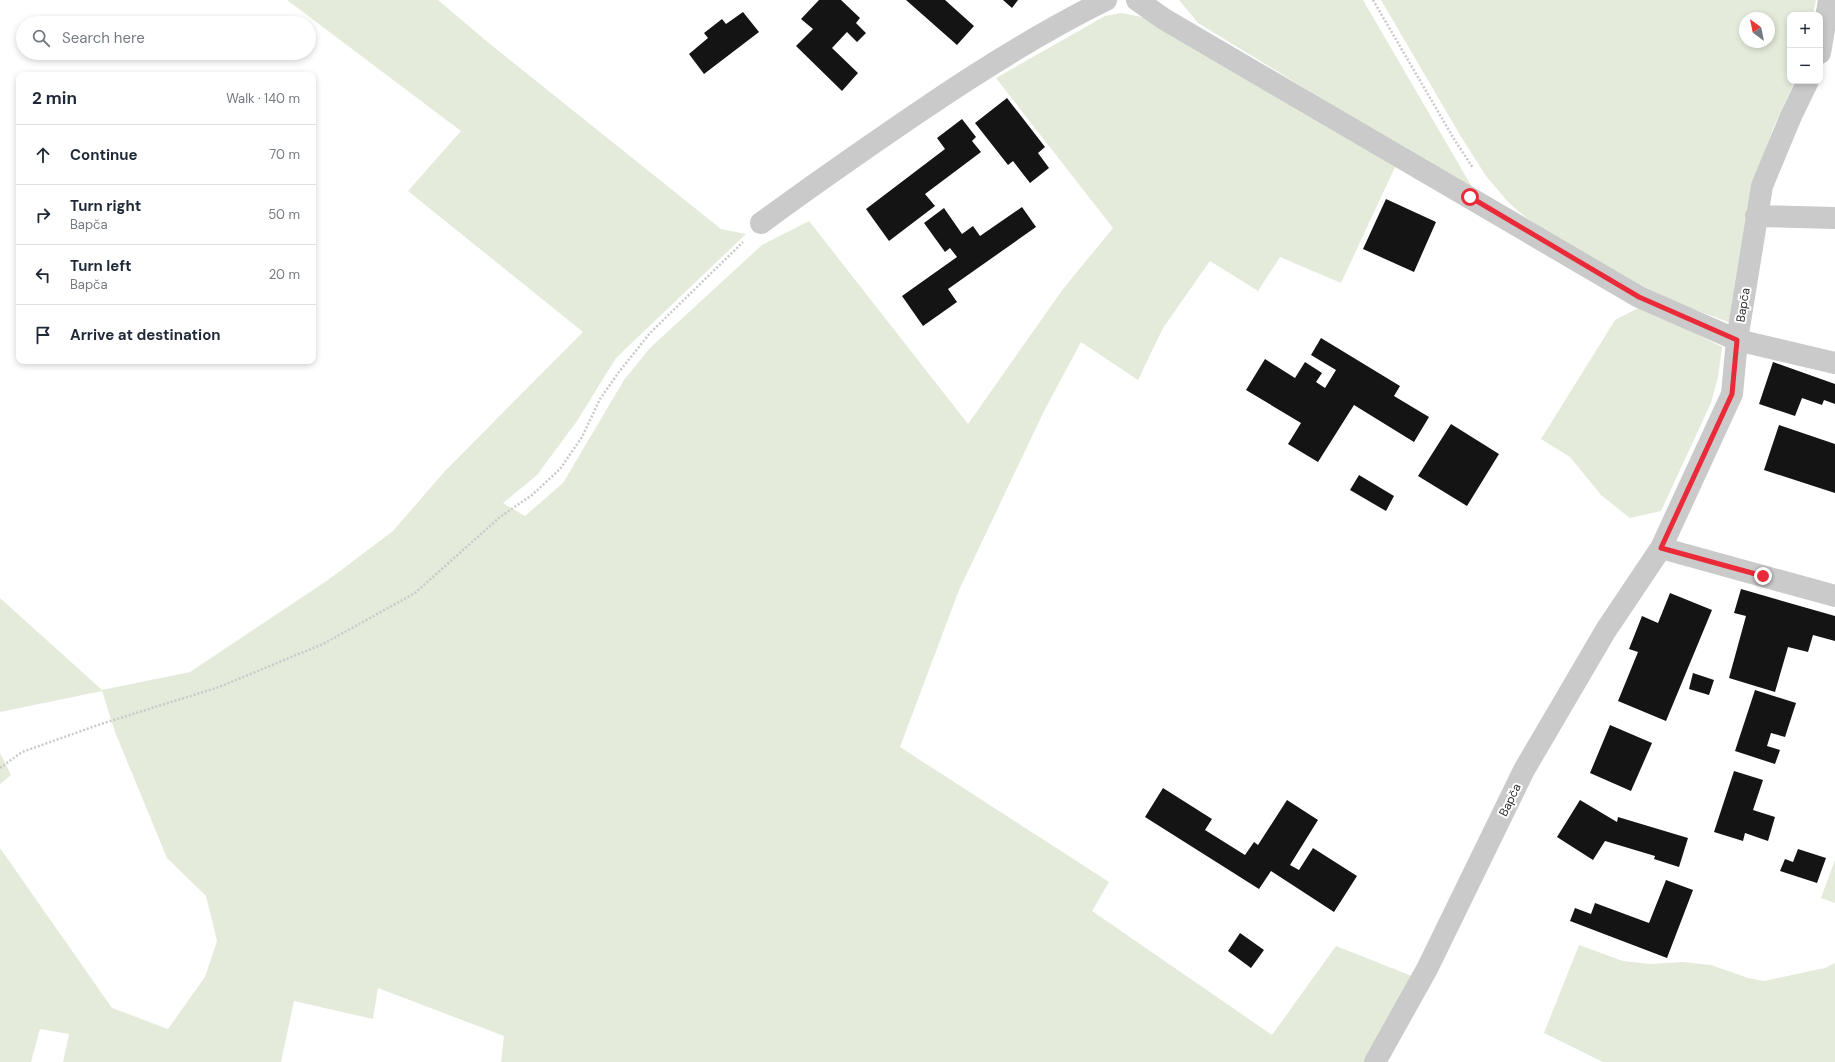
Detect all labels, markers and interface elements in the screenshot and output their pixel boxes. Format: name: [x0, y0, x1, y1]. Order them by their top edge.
north arrow: [1739, 12, 1775, 48]
map controls: [1787, 12, 1823, 84]
button: +: [1787, 12, 1823, 48]
search box: [16, 16, 316, 60]
icon: search: [30, 27, 52, 49]
text: Search here: [62, 28, 145, 48]
button: −: [1787, 48, 1823, 84]
text: 2 min: [32, 87, 77, 109]
text: Walk · 140 m: [226, 90, 300, 107]
icon: ahead: [32, 144, 54, 166]
text: Continue: [70, 145, 138, 165]
text: 70 m: [269, 146, 300, 163]
route start: [1461, 188, 1479, 206]
text: Turn right: [70, 196, 141, 216]
icon: right: [32, 204, 54, 226]
text: 50 m: [268, 206, 300, 223]
text: Bapča: [70, 216, 108, 233]
text: Turn left: [70, 256, 131, 276]
icon: left: [32, 264, 54, 286]
text: 20 m: [269, 266, 300, 283]
text: Bapča: [70, 276, 108, 293]
street label: Bapča: [1732, 287, 1754, 323]
icon: arrive: [32, 324, 54, 346]
text: Arrive at destination: [70, 325, 221, 345]
route end: [1754, 567, 1772, 585]
street label: Bapča: [1495, 781, 1525, 819]

